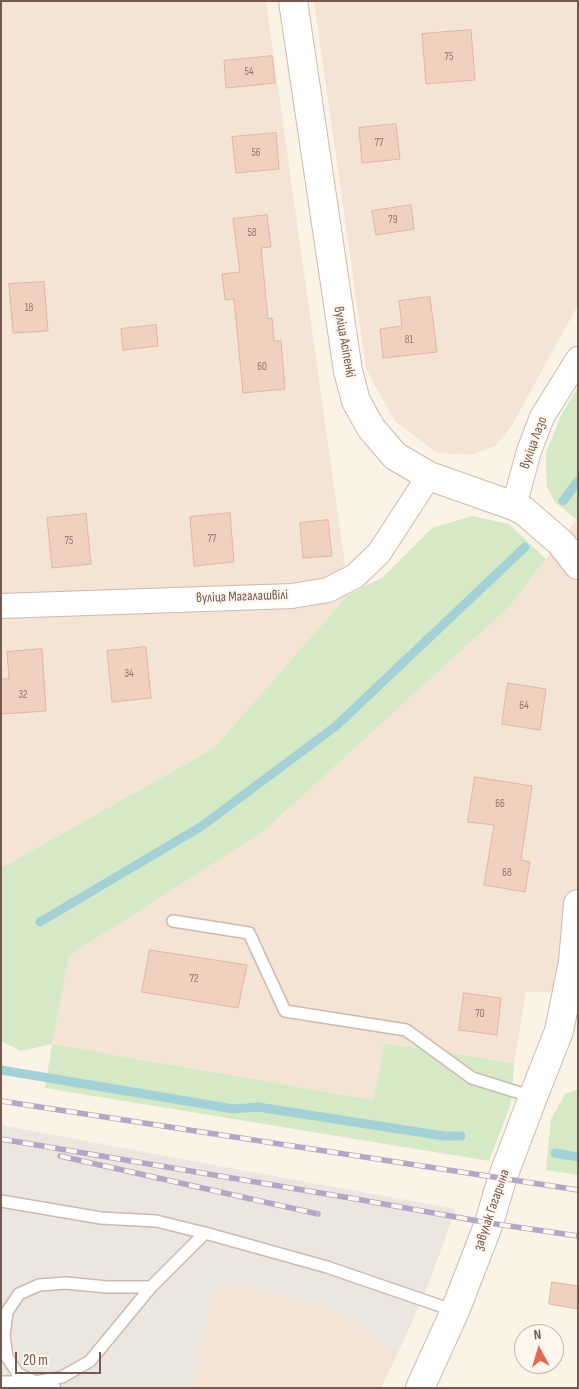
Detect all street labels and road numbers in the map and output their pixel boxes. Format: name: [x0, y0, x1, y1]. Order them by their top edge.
street label: вуліца Асіпенкі: [329, 305, 359, 379]
street label: вуліца Лазо: [517, 414, 551, 472]
street label: вуліца Магалашвілі: [196, 587, 288, 607]
street label: завулак Гагарына: [470, 1167, 514, 1253]

